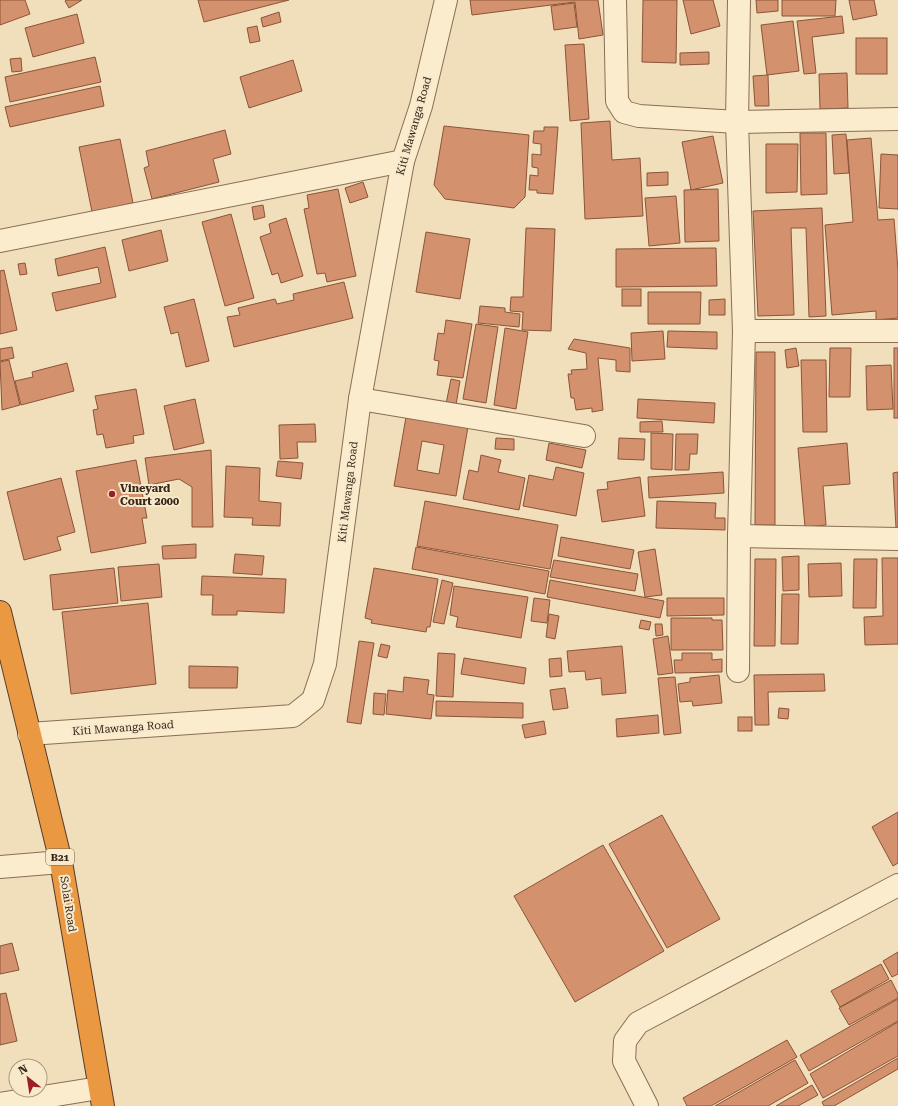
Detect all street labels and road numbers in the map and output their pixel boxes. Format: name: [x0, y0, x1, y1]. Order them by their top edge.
street label: Kiti Mawanga Road: [394, 75, 434, 177]
street label: Kiti Mawanga Road: [335, 441, 361, 543]
street label: Kiti Mawanga Road: [72, 718, 174, 738]
road number: B21: [46, 849, 74, 865]
street label: Solai Road: [57, 875, 79, 933]

